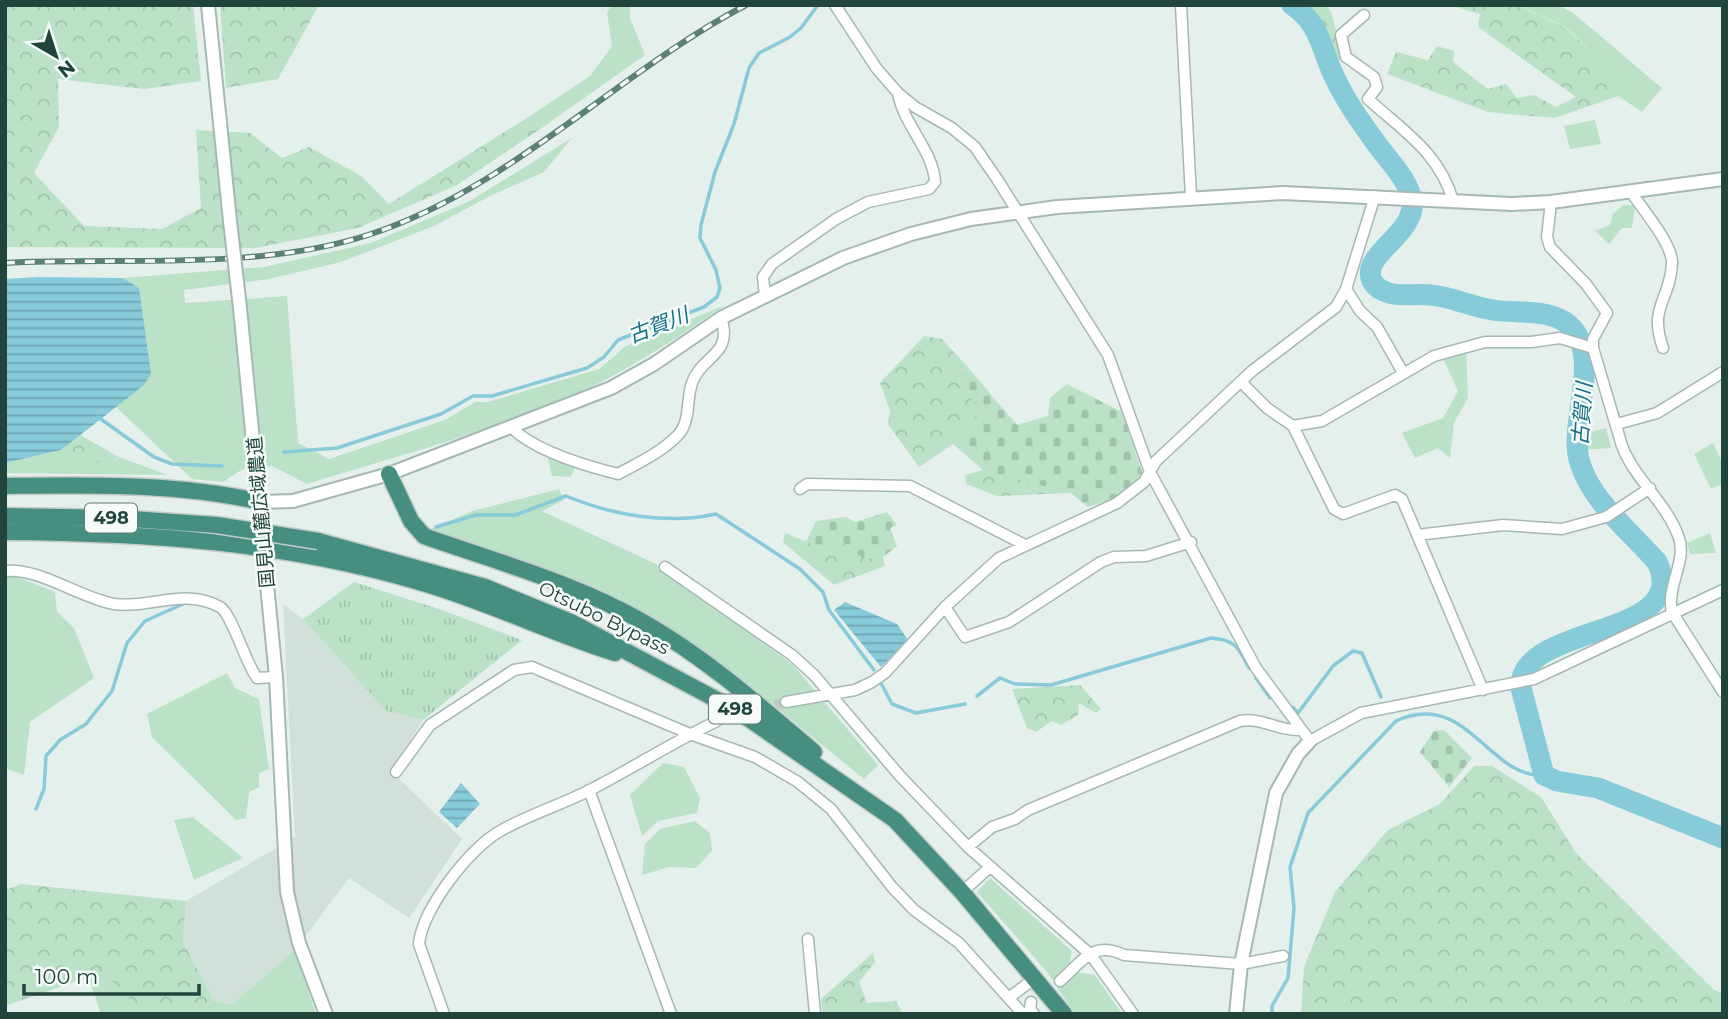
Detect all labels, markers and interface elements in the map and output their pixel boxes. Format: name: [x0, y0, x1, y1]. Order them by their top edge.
north arrow: [21, 21, 91, 91]
text: N: [53, 55, 80, 83]
water label: 古賀川: [624, 301, 694, 348]
water label: 古賀川: [1567, 380, 1597, 446]
street label: 国見山麓広域農道: [243, 435, 279, 589]
road number: 498: [85, 504, 137, 532]
street label: Otsubo Bypass: [535, 576, 673, 660]
road number: 498: [709, 694, 761, 724]
scale bar: [24, 953, 200, 997]
text: 100 m: [35, 964, 98, 989]

